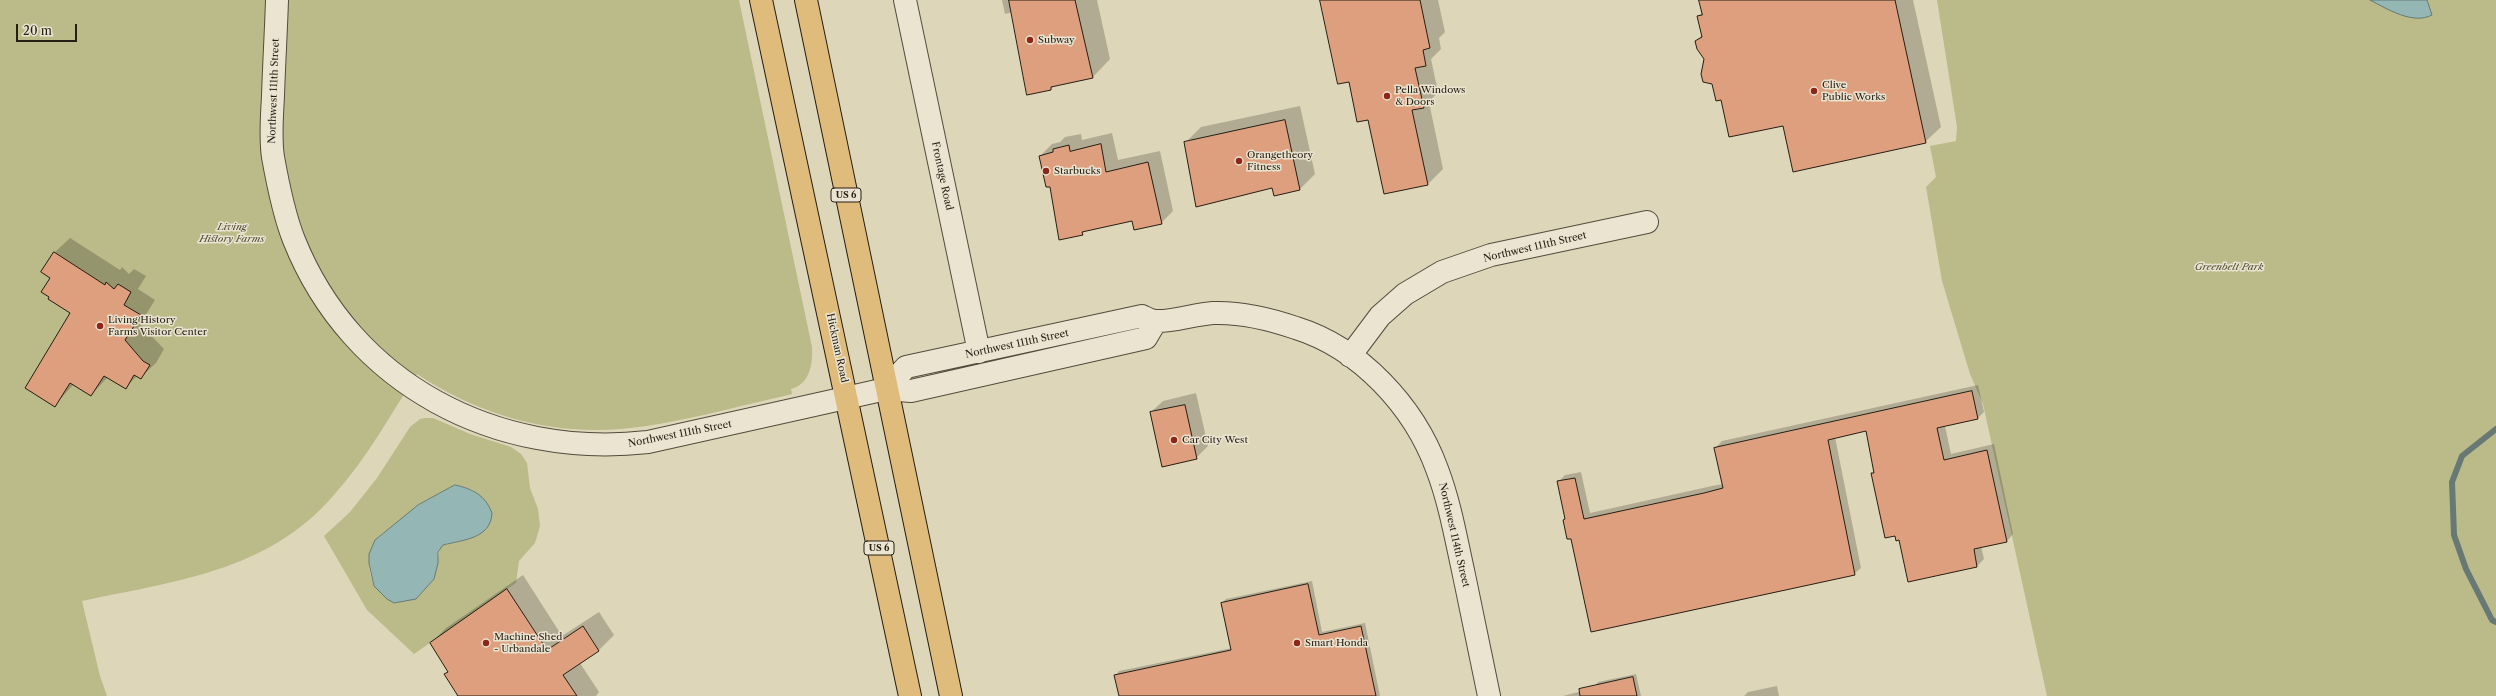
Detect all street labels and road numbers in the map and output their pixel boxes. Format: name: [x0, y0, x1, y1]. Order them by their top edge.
street label: Northwest 111th Street: [266, 38, 282, 144]
street label: Frontage Road: [929, 141, 955, 211]
road number: US 6: [831, 188, 861, 202]
street label: Northwest 111th Street: [1482, 229, 1588, 265]
street label: Hickman Road: [824, 312, 850, 384]
street label: Northwest 111th Street: [964, 327, 1070, 361]
street label: Northwest 111th Street: [627, 418, 733, 450]
street label: Northwest 114th Street: [1436, 482, 1472, 588]
road number: US 6: [864, 541, 894, 555]

